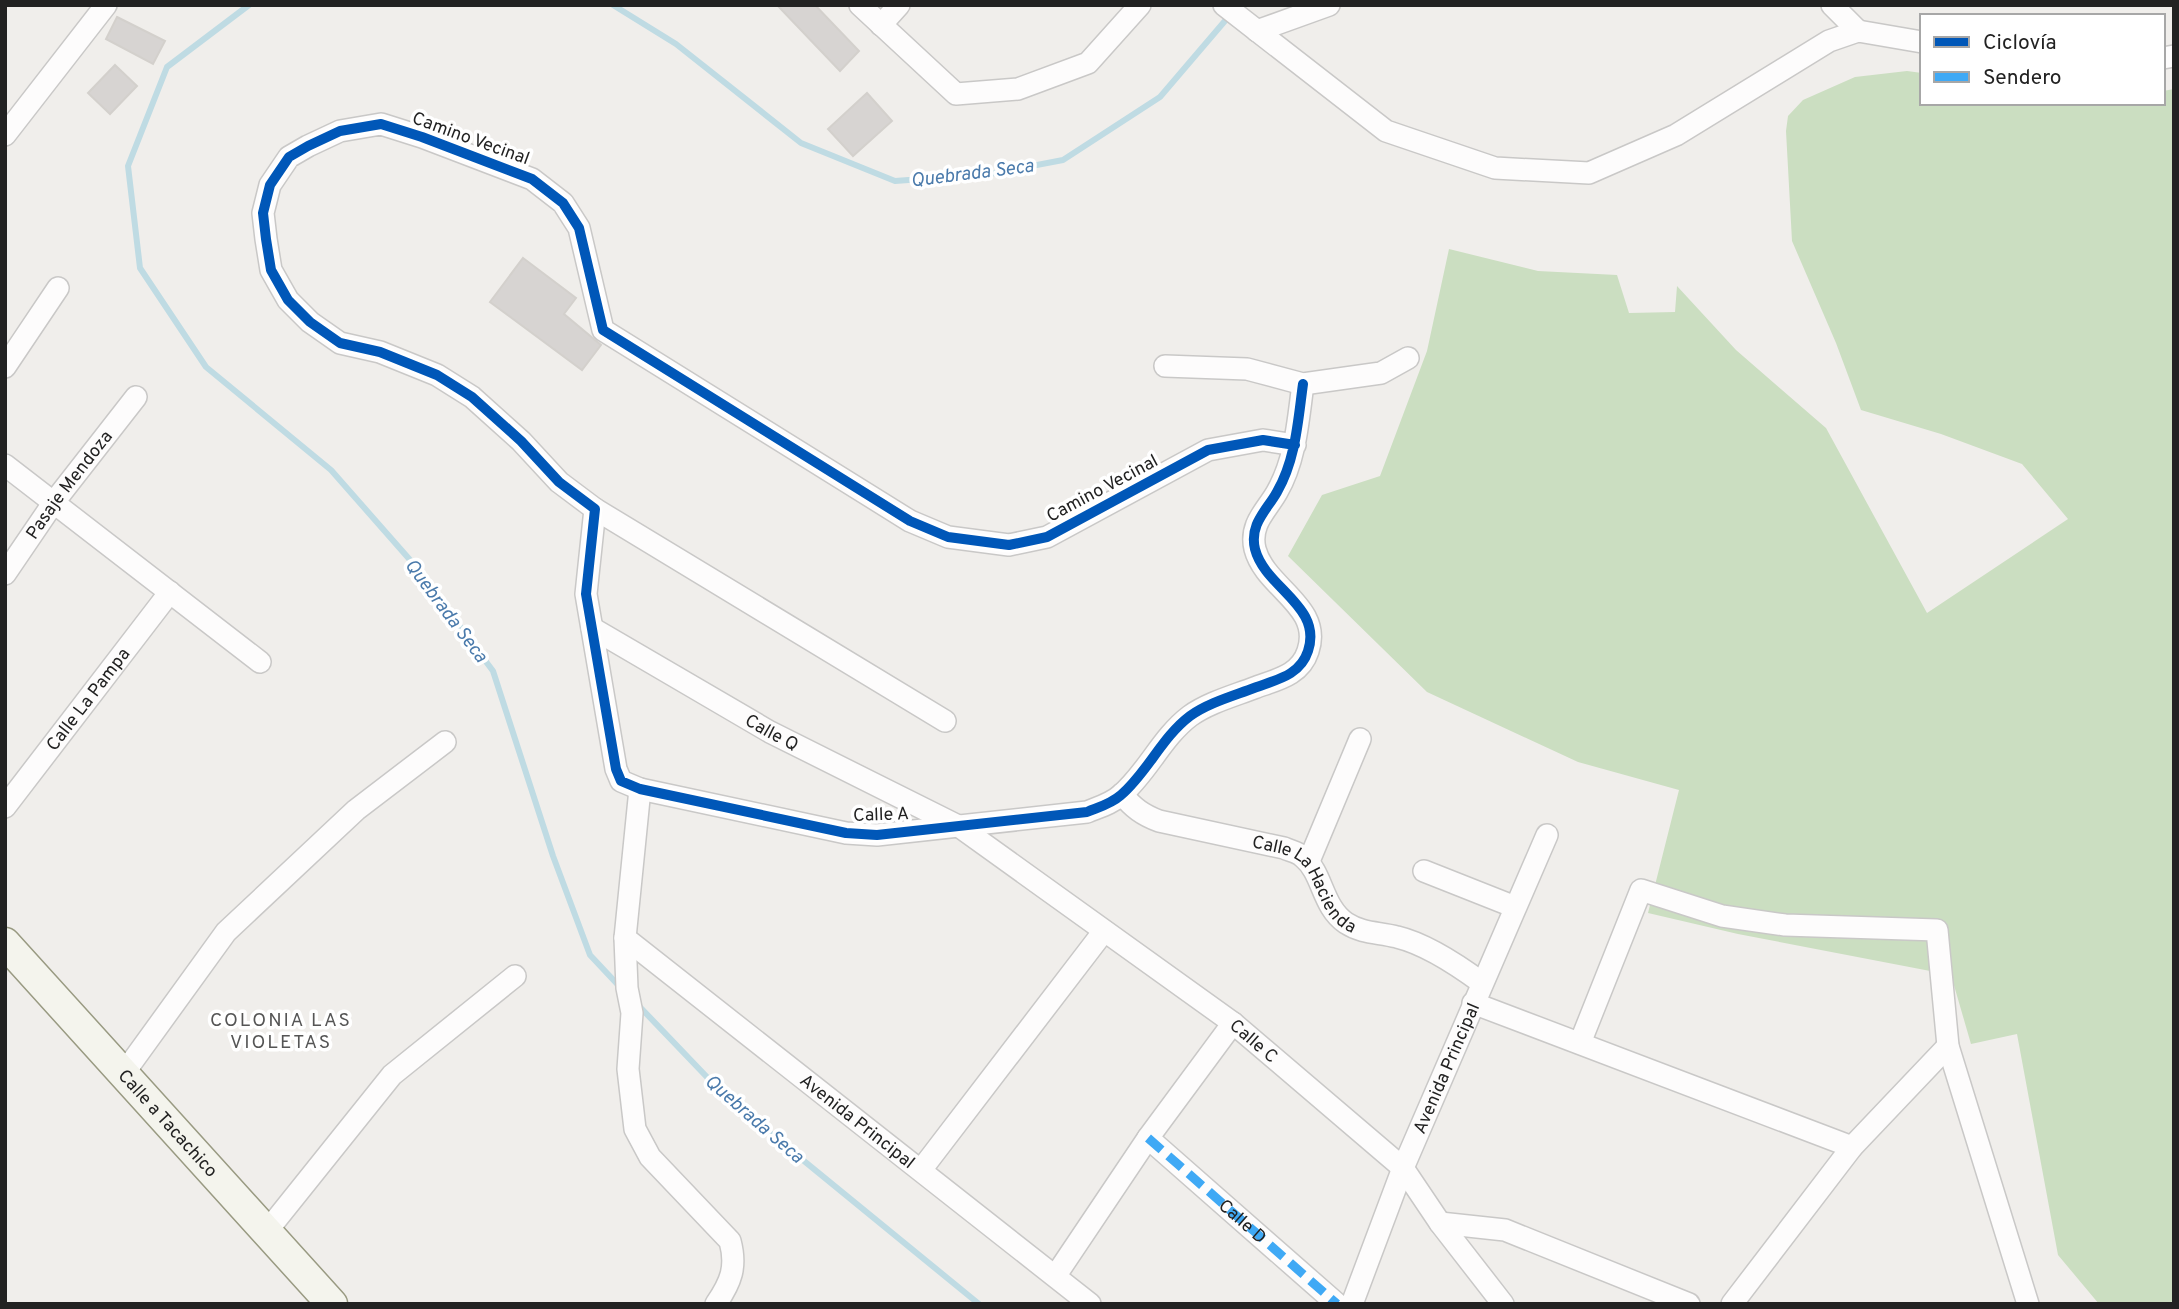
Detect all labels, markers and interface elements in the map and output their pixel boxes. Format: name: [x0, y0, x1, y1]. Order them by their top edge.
legend: [1920, 14, 2165, 105]
text: Ciclovía: [1983, 30, 2057, 57]
text: Sendero: [1983, 65, 2062, 92]
street label: Camino Vecinal: [409, 108, 532, 171]
water label: Quebrada Seca: [909, 155, 1035, 193]
street label: Pasaje Mendoza: [22, 426, 119, 544]
street label: Camino Vecinal: [1043, 450, 1162, 528]
water label: Quebrada Seca: [399, 555, 492, 668]
street label: Calle La Pampa: [42, 644, 136, 756]
street label: Calle Q: [740, 710, 802, 757]
street label: Calle A: [853, 803, 909, 828]
street label: Calle La Hacienda: [1250, 831, 1360, 940]
street label: Avenida Principal: [1409, 1000, 1486, 1138]
district label: COLONIA LAS VIOLETAS: [210, 1009, 352, 1055]
street label: Calle C: [1224, 1015, 1282, 1069]
street label: Calle a Tacachico: [112, 1065, 222, 1183]
water label: Quebrada Seca: [699, 1070, 808, 1169]
street label: Avenida Principal: [794, 1070, 919, 1175]
street label: Calle D: [1213, 1195, 1271, 1250]

